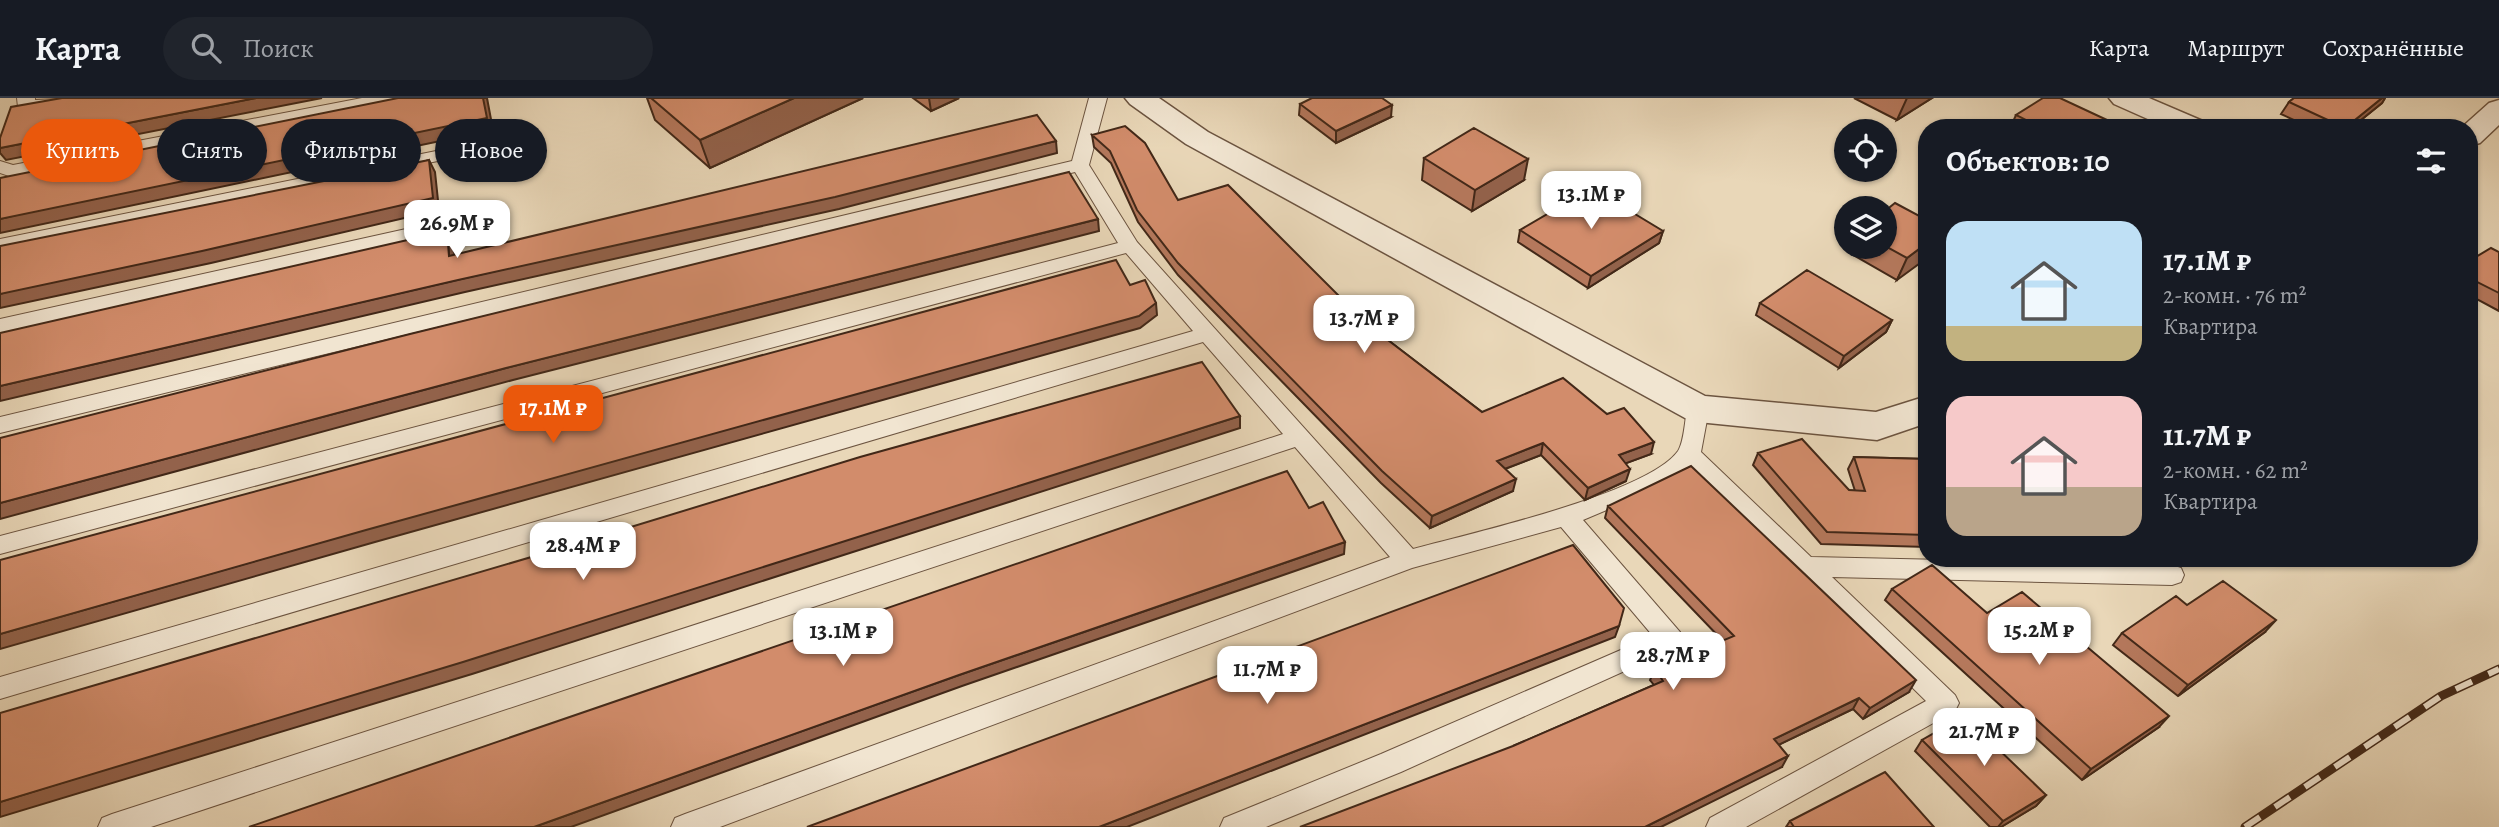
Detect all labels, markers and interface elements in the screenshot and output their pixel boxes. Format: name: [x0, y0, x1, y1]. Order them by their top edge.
search box: [163, 17, 653, 80]
text: Карта: [35, 26, 121, 71]
icon: search: [187, 29, 225, 67]
text: Поиск: [243, 31, 314, 66]
text: Карта: [2089, 32, 2149, 64]
text: Маршрут: [2187, 32, 2285, 64]
text: Сохранённые: [2323, 32, 2464, 64]
chip: Купить: [21, 119, 143, 182]
chip: Снять: [157, 119, 267, 182]
chip: Фильтры: [281, 119, 421, 182]
chip: Новое: [435, 119, 547, 182]
map controls: [1834, 119, 1897, 259]
button: locate: [1834, 119, 1897, 182]
text: Объектов: 10: [1946, 141, 2109, 181]
icon: filters: [2412, 142, 2450, 180]
pin: 13.1M ₽: [1526, 172, 1656, 231]
text: 13.1M ₽: [1557, 178, 1625, 209]
button: layers: [1834, 196, 1897, 259]
pin: 26.9M ₽: [392, 200, 522, 260]
text: 26.9M ₽: [420, 207, 494, 238]
text: 17.1M ₽: [2163, 240, 2251, 280]
icon: home: [2002, 249, 2086, 333]
text: 2-комн. · 76 m²: [2163, 280, 2306, 311]
pin: 13.7M ₽: [1299, 296, 1429, 355]
text: 13.7M ₽: [1329, 302, 1399, 333]
text: Квартира: [2163, 311, 2258, 342]
pin: 17.1M ₽: [488, 386, 618, 445]
text: 17.1M ₽: [519, 392, 587, 423]
text: 11.7M ₽: [2163, 415, 2251, 455]
icon: home: [2002, 424, 2086, 508]
text: 2-комн. · 62 m²: [2163, 455, 2308, 486]
text: Квартира: [2163, 486, 2258, 517]
pin: 28.4M ₽: [518, 522, 648, 582]
text: 28.4M ₽: [546, 529, 620, 560]
pin: 13.1M ₽: [778, 608, 908, 668]
pin: 15.2M ₽: [1974, 608, 2104, 667]
text: 15.2M ₽: [2004, 614, 2074, 645]
text: 13.1M ₽: [809, 615, 877, 646]
pin: 28.7M ₽: [1608, 632, 1738, 692]
text: 28.7M ₽: [1636, 639, 1710, 670]
pin: 11.7M ₽: [1202, 646, 1332, 706]
text: 11.7M ₽: [1233, 653, 1301, 684]
pin: 21.7M ₽: [1919, 708, 2049, 768]
text: 21.7M ₽: [1949, 715, 2019, 746]

